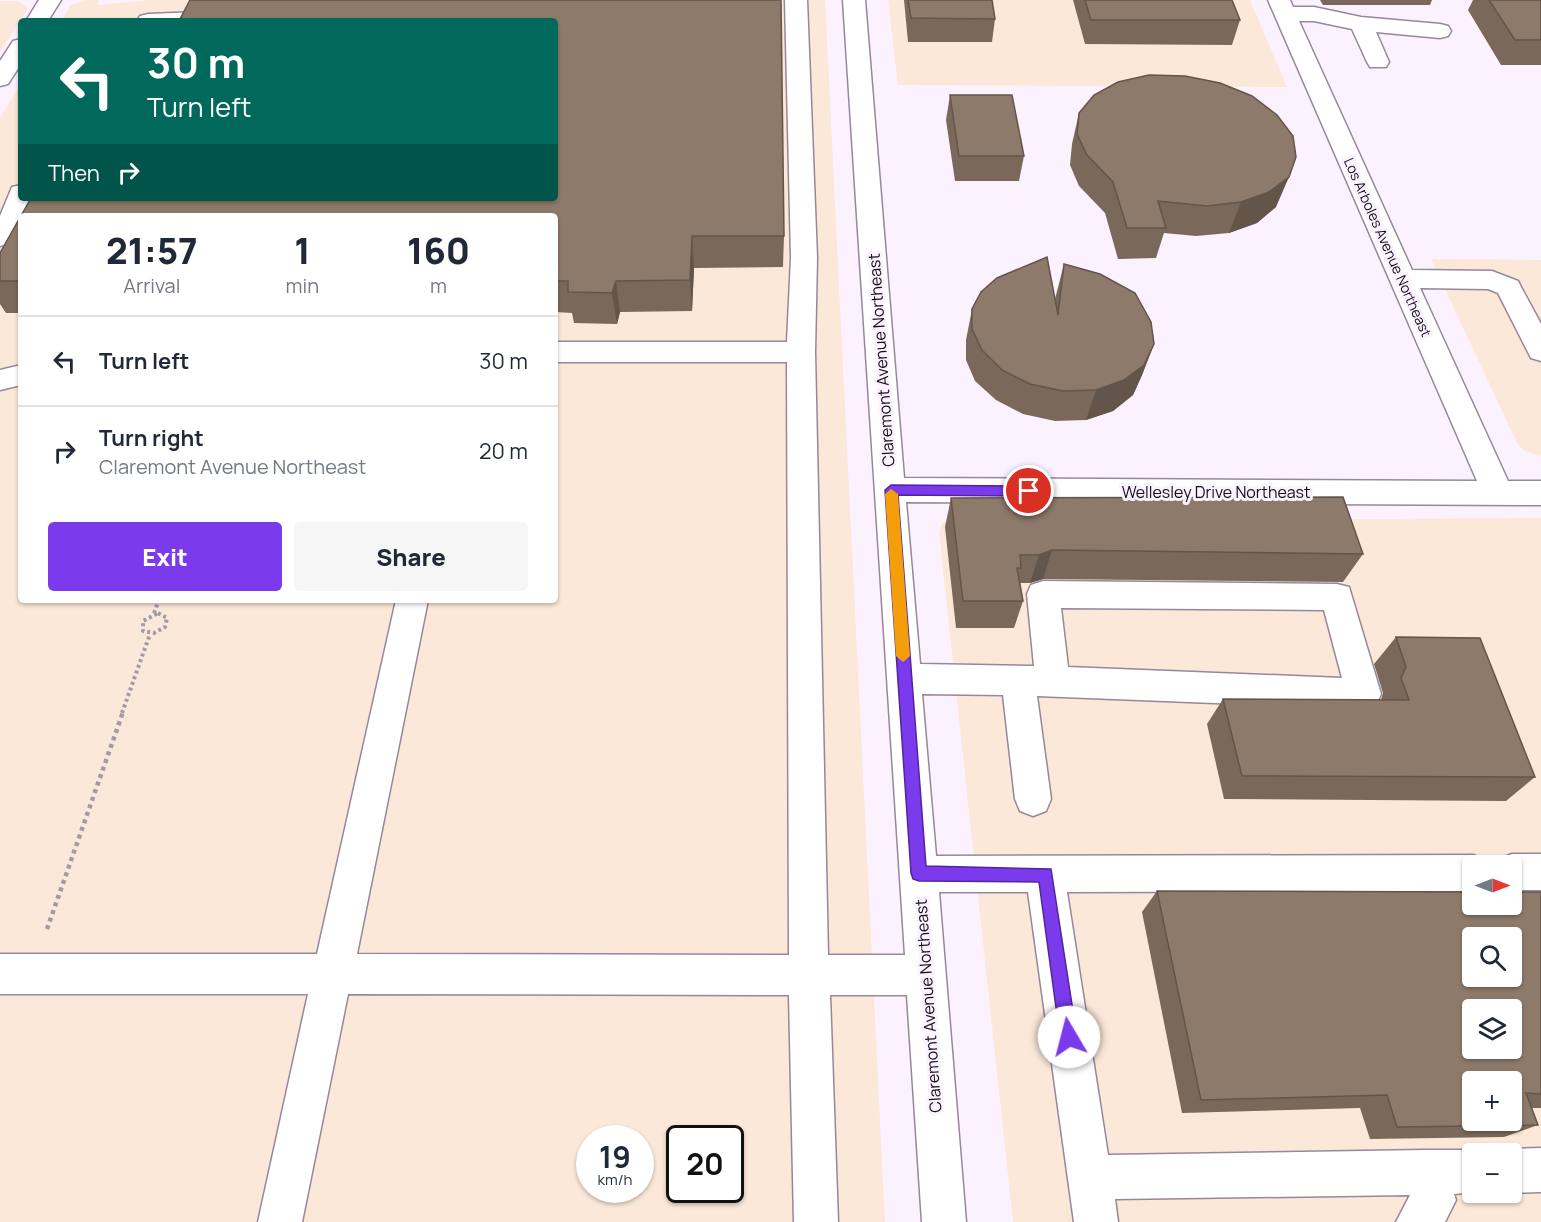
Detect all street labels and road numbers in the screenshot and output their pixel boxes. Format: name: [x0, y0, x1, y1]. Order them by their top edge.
street label: Los Arboles Avenue Northeast: [1340, 155, 1436, 340]
street label: Claremont Avenue Northeast: [863, 253, 899, 467]
street label: Wellesley Drive Northeast: [1122, 481, 1310, 503]
street label: Claremont Avenue Northeast: [910, 899, 946, 1113]

